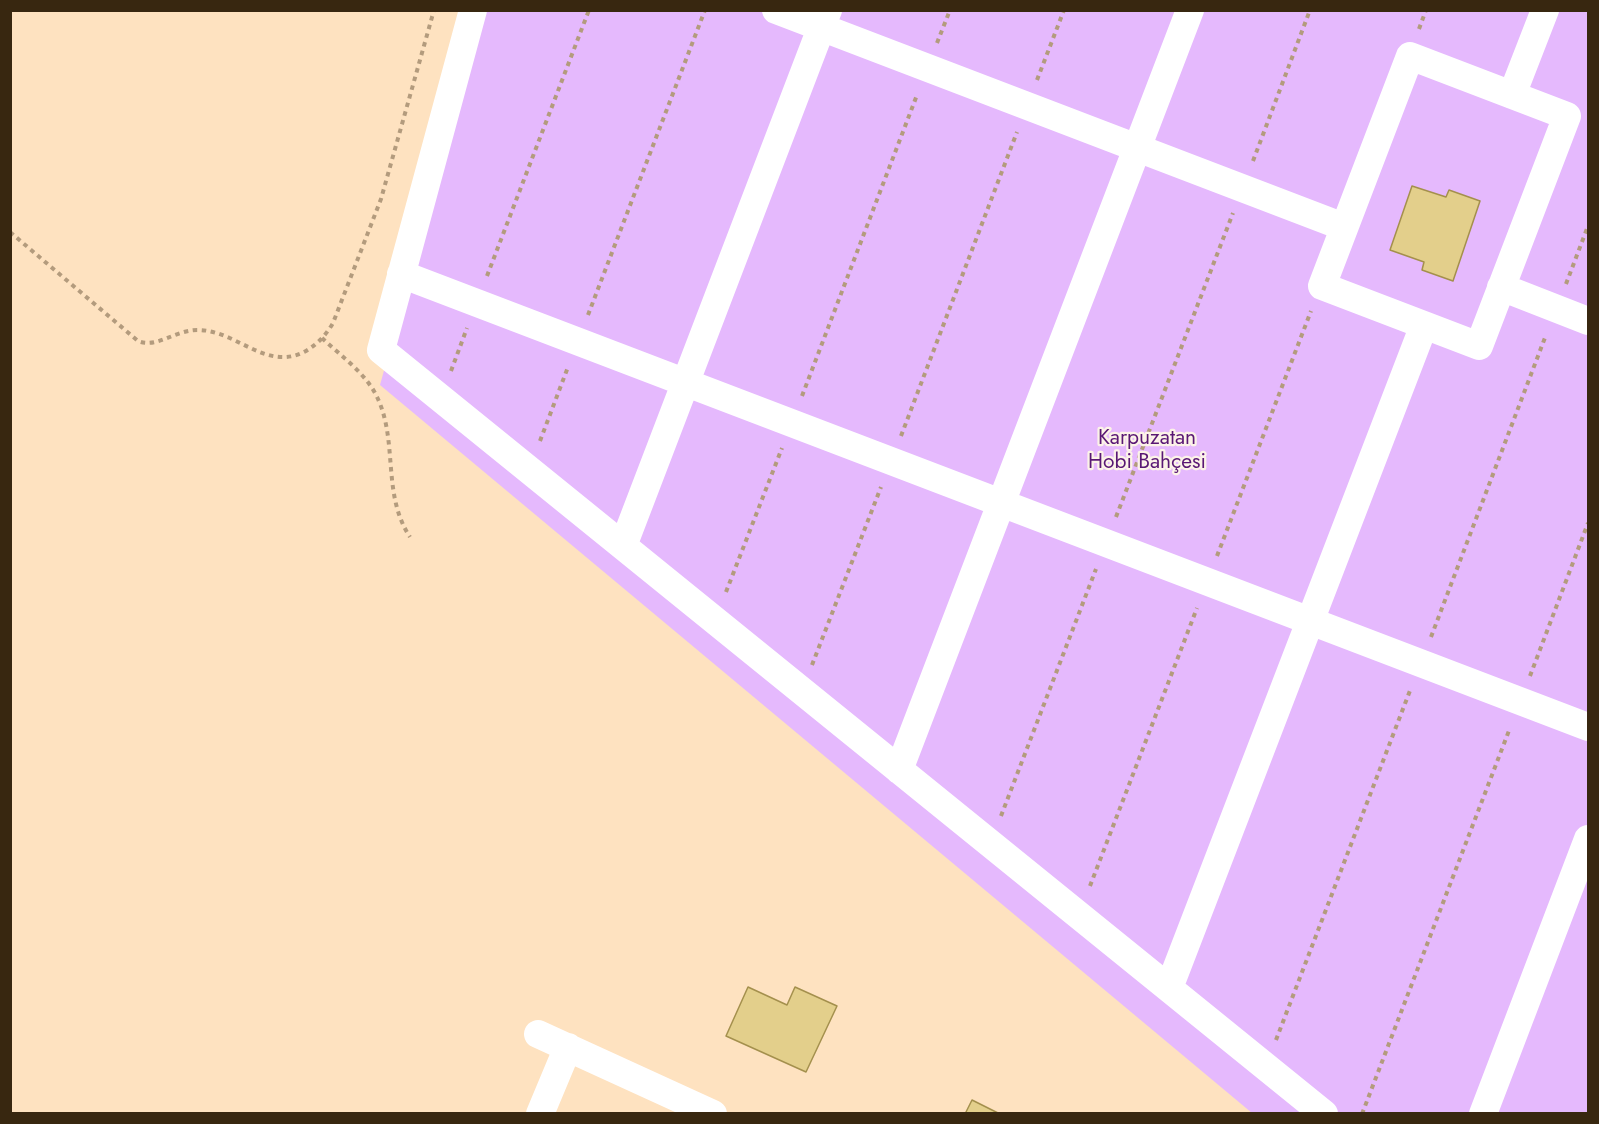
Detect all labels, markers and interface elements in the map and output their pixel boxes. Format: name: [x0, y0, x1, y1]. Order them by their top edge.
park label: Karpuzatan Hobi Bahçesi: [1088, 426, 1206, 476]

